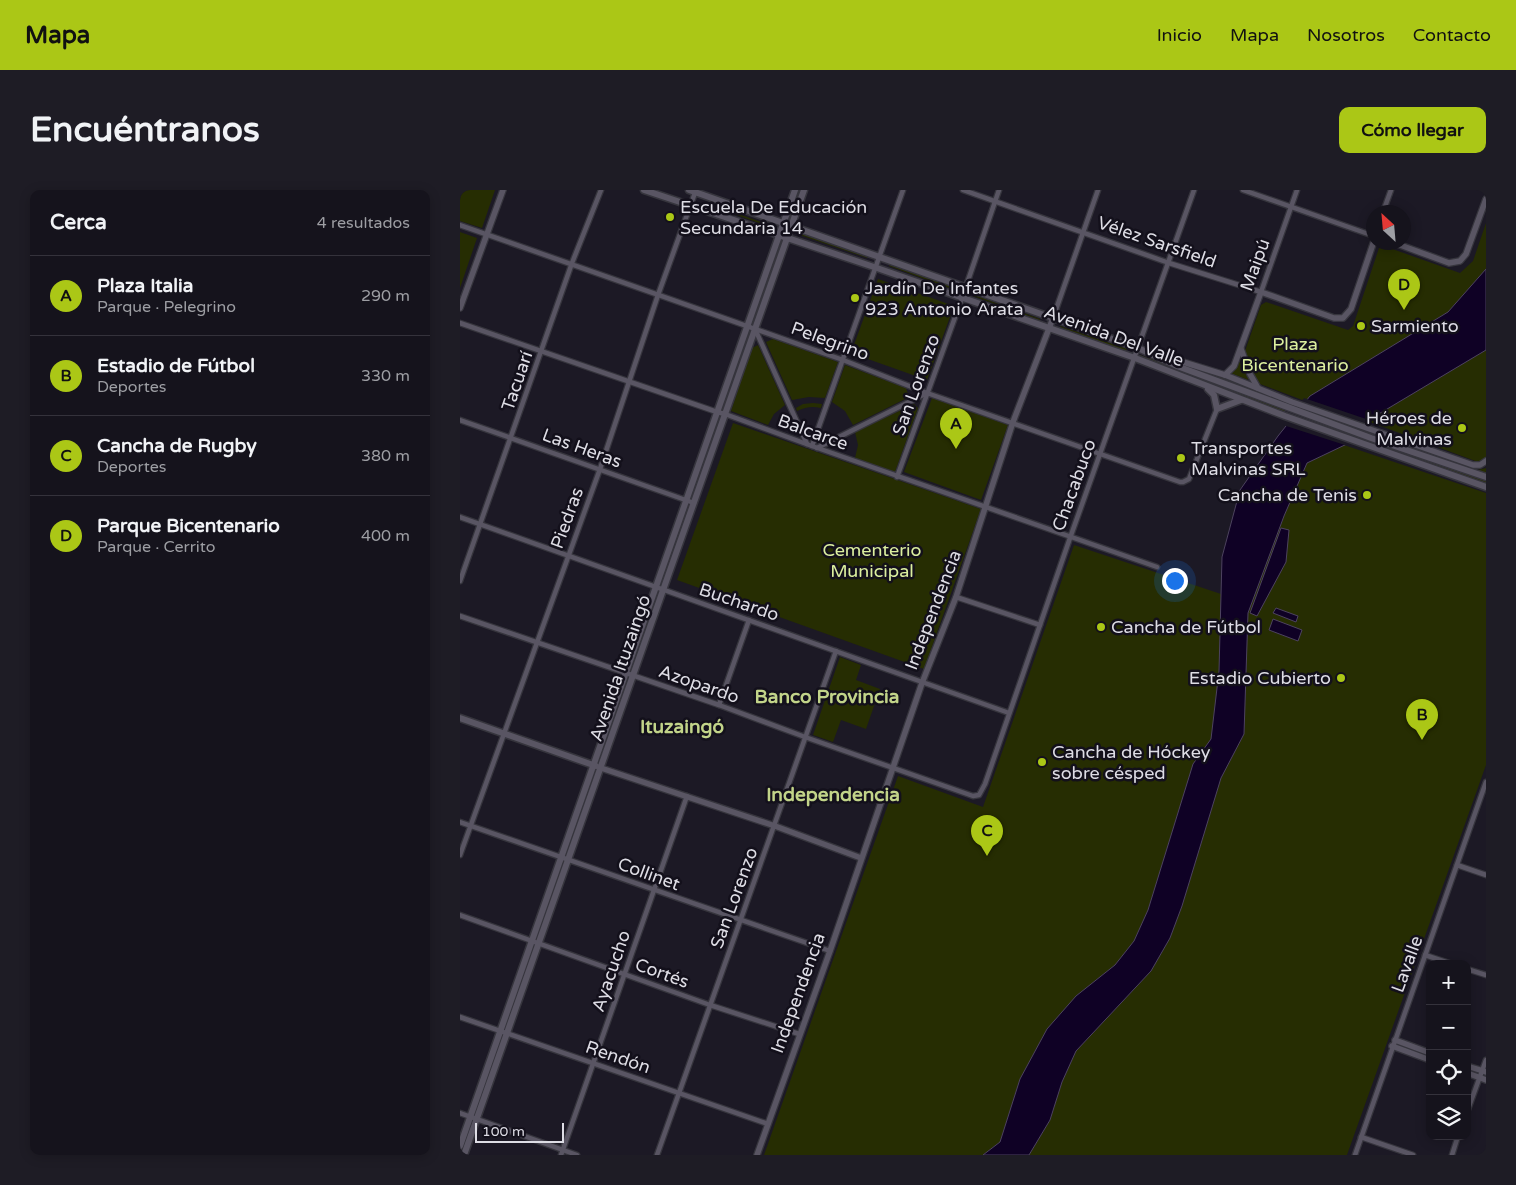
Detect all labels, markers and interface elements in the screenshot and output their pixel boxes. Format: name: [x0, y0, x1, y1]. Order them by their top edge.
text: Mapa: [25, 21, 90, 50]
text: Inicio: [1157, 24, 1202, 46]
text: Mapa: [1230, 24, 1279, 46]
text: Nosotros: [1307, 24, 1385, 46]
text: Contacto: [1413, 24, 1491, 46]
button: Cómo llegar: [1339, 107, 1486, 153]
text: Encuéntranos: [30, 109, 260, 151]
place label: Escuela De Educación Secundaria 14: [680, 196, 867, 239]
north arrow: [1366, 205, 1411, 250]
text: Cerca: [50, 210, 107, 235]
marker: Escuela De Educación Secundaria 14: [664, 211, 676, 223]
street label: Vélez Sarsfield: [1095, 211, 1219, 273]
text: 4 resultados: [317, 213, 410, 233]
street label: Maipú: [1235, 236, 1275, 294]
pin: D: [1388, 269, 1420, 310]
text: Plaza Italia: [97, 275, 193, 297]
place label: Jardín De Infantes 923 Antonio Arata: [865, 277, 1024, 320]
text: A: [60, 286, 72, 306]
text: 290 m: [361, 286, 410, 306]
marker: Jardín De Infantes 923 Antonio Arata: [849, 292, 861, 304]
text: Parque · Pelegrino: [97, 297, 236, 317]
street label: Avenida Del Valle: [1041, 300, 1187, 372]
place label: Sarmiento: [1371, 315, 1459, 337]
street label: Pelegrino: [788, 317, 872, 365]
marker: Sarmiento: [1355, 320, 1367, 332]
street label: San Lorenzo: [888, 331, 944, 438]
park label: Plaza Bicentenario: [1241, 333, 1349, 376]
street label: Tacuarí: [497, 348, 538, 414]
text: Estadio de Fútbol: [97, 355, 255, 377]
text: B: [60, 366, 72, 386]
text: 330 m: [361, 366, 410, 386]
text: Deportes: [97, 377, 166, 397]
place label: Héroes de Malvinas: [1366, 407, 1452, 450]
pin: A: [940, 408, 972, 449]
street label: Balcarce: [775, 409, 851, 455]
marker: Héroes de Malvinas: [1456, 422, 1468, 434]
street label: Las Heras: [539, 423, 625, 473]
text: Cancha de Rugby: [97, 435, 257, 457]
street label: Chacabuco: [1047, 436, 1101, 534]
place label: Transportes Malvinas SRL: [1191, 437, 1306, 480]
text: C: [60, 446, 72, 466]
text: 380 m: [361, 446, 410, 466]
marker: Transportes Malvinas SRL: [1175, 452, 1187, 464]
text: Deportes: [97, 457, 166, 477]
street label: Piedras: [546, 484, 588, 552]
place label: Cancha de Tenis: [1218, 484, 1357, 506]
marker: Cancha de Tenis: [1361, 489, 1373, 501]
text: Parque Bicentenario: [97, 515, 280, 537]
text: D: [60, 526, 72, 546]
text: 400 m: [361, 526, 410, 546]
text: Parque · Cerrito: [97, 537, 215, 557]
park label: Cementerio Municipal: [822, 539, 922, 582]
street label: Independencia: [900, 547, 966, 673]
your location: [1162, 568, 1188, 594]
street label: Buchardo: [696, 578, 782, 626]
street label: Avenida Ituzaingó: [585, 592, 655, 744]
place label: Cancha de Fútbol: [1111, 616, 1261, 638]
marker: Cancha de Fútbol: [1095, 621, 1107, 633]
street label: Azopardo: [656, 660, 742, 708]
place label: Estadio Cubierto: [1189, 667, 1331, 689]
marker: Estadio Cubierto: [1335, 672, 1347, 684]
district label: Banco Provincia: [755, 686, 899, 708]
pin: B: [1406, 699, 1438, 740]
district label: Ituzaingó: [640, 716, 724, 739]
place label: Cancha de Hóckey sobre césped: [1052, 741, 1211, 784]
marker: Cancha de Hóckey sobre césped: [1036, 756, 1048, 768]
district label: Independencia: [766, 784, 900, 807]
pin: C: [971, 815, 1003, 856]
street label: San Lorenzo: [706, 844, 762, 951]
street label: Collinet: [615, 853, 683, 895]
street label: Ayacucho: [587, 927, 635, 1015]
street label: Independencia: [766, 930, 830, 1056]
street label: Lavalle: [1387, 933, 1427, 995]
street label: Cortés: [632, 953, 692, 993]
map controls: [1426, 960, 1471, 1140]
button: +: [1426, 960, 1471, 1005]
button: −: [1426, 1005, 1471, 1050]
street label: Rendón: [583, 1036, 653, 1078]
button: locate: [1426, 1050, 1471, 1095]
button: layers: [1426, 1095, 1471, 1140]
scale bar: [475, 1120, 564, 1143]
text: 100 m: [482, 1123, 525, 1140]

